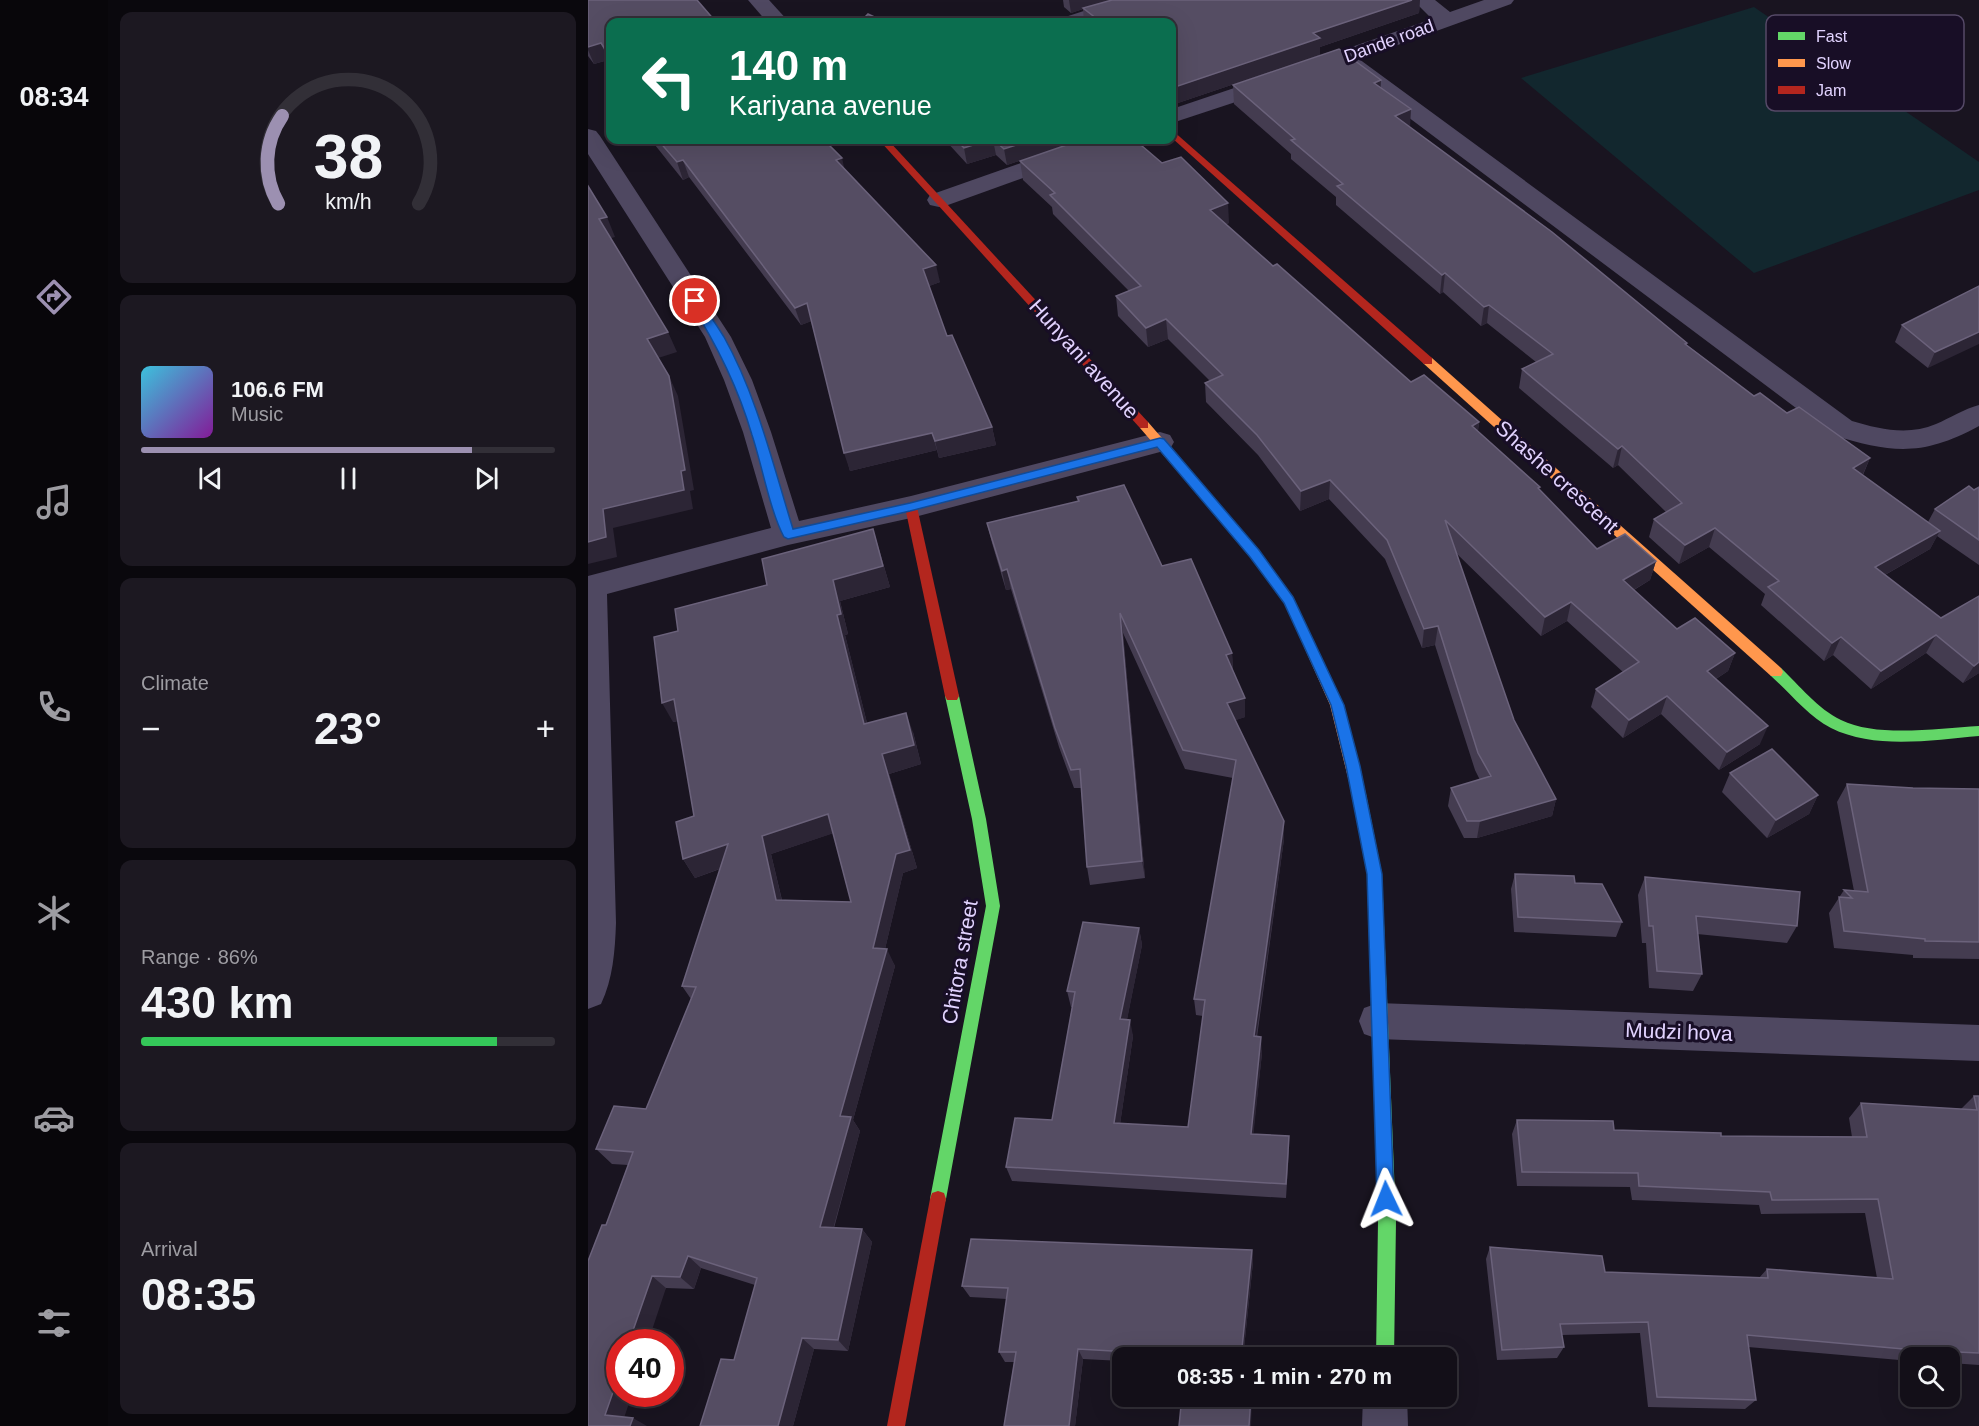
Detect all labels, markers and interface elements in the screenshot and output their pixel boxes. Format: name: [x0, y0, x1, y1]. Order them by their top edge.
legend: [1766, 15, 1964, 111]
street label: Dande road: [1341, 16, 1437, 66]
text: Fast: [1816, 28, 1848, 45]
icon: left: [630, 42, 708, 120]
text: 140 m: [729, 42, 848, 89]
text: Slow: [1816, 55, 1851, 72]
text: 08:34: [19, 82, 89, 112]
text: Jam: [1816, 82, 1846, 99]
text: Kariyana avenue: [729, 91, 932, 121]
text: 38: [313, 123, 383, 192]
text: km/h: [325, 191, 371, 215]
pin: [669, 275, 720, 326]
icon: directions: [33, 276, 75, 318]
icon: arrive: [678, 284, 711, 317]
street label: Hunyani avenue: [1025, 295, 1144, 423]
text: 106.6 FM: [231, 377, 324, 402]
text: Music: [231, 403, 283, 425]
street label: Shashe crescent: [1492, 416, 1623, 538]
icon: previous: [194, 462, 227, 495]
icon: pause: [332, 462, 365, 495]
icon: next: [470, 462, 503, 495]
icon: music: [33, 481, 75, 523]
text: Climate: [141, 672, 209, 694]
icon: phone: [33, 686, 75, 728]
text: 23°: [314, 703, 382, 754]
text: −: [141, 710, 160, 747]
text: +: [536, 710, 555, 747]
icon: climate: [33, 892, 75, 934]
street label: Chitora street: [937, 898, 982, 1026]
text: Range · 86%: [141, 946, 258, 968]
text: 430 km: [141, 977, 294, 1028]
street label: Mudzi hova: [1625, 1018, 1733, 1045]
icon: car: [33, 1097, 75, 1139]
position arrow: [1354, 1167, 1418, 1231]
text: Arrival: [141, 1238, 198, 1260]
text: 08:35: [141, 1269, 256, 1320]
icon: filters: [33, 1302, 75, 1344]
speed limit sign: 40: [606, 1329, 684, 1407]
map controls: [1900, 1347, 1960, 1407]
button: search: [1900, 1347, 1960, 1407]
text: 08:35 · 1 min · 270 m: [1177, 1364, 1392, 1389]

